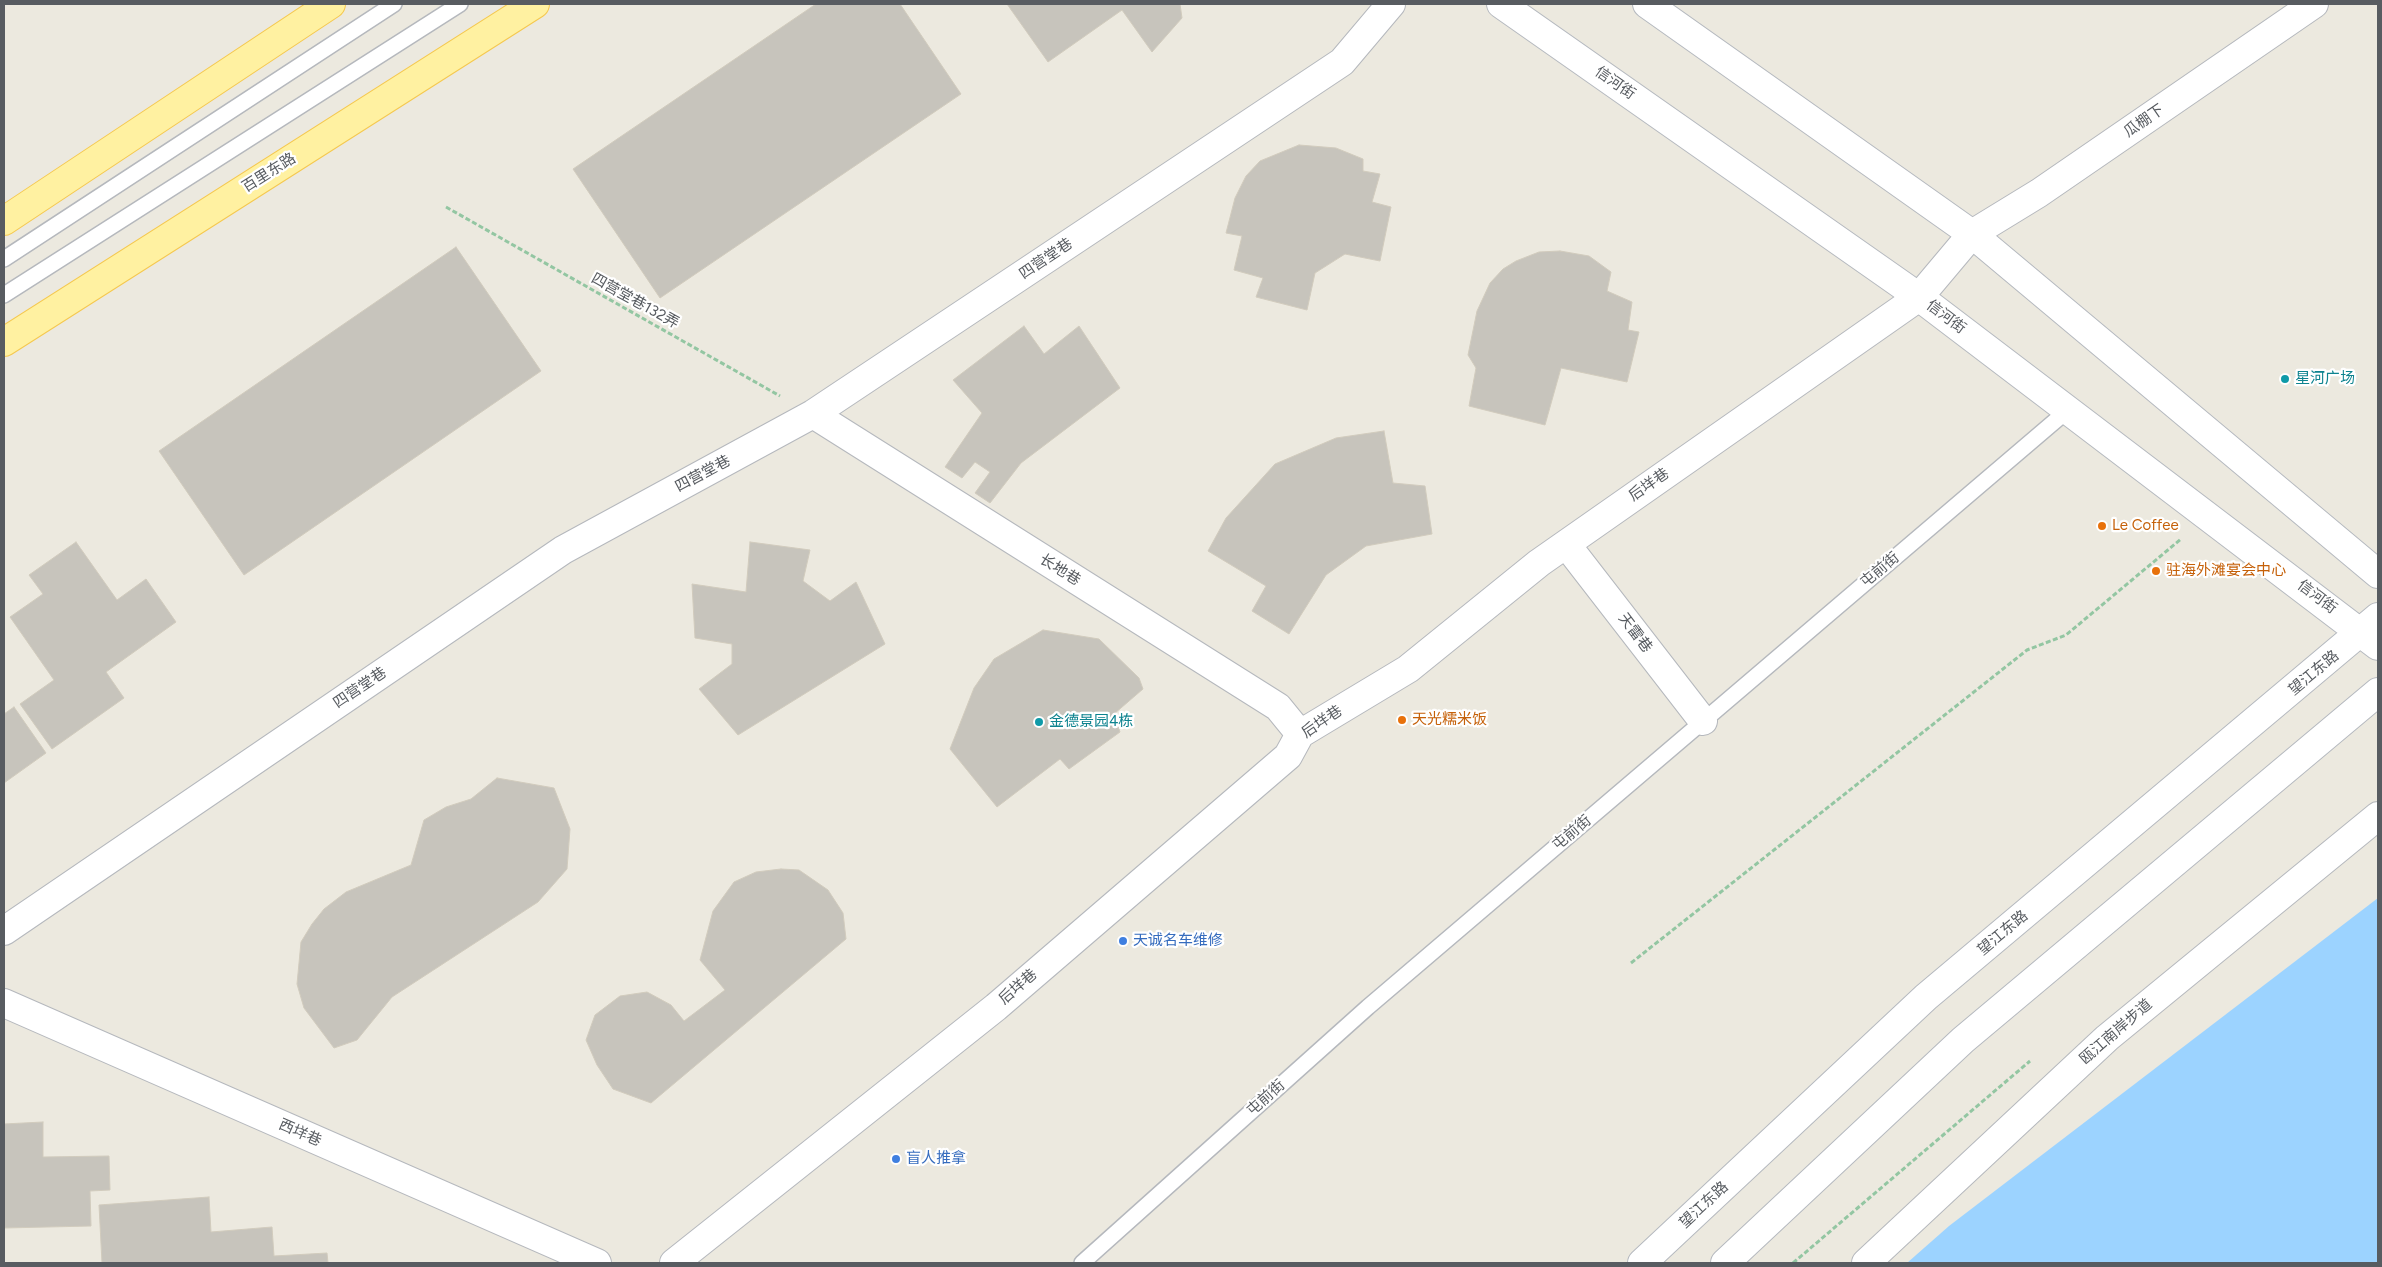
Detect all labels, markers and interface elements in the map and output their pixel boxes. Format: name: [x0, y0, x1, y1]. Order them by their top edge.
street label: 信河街: [1591, 63, 1639, 103]
street label: 瓜棚下: [2120, 101, 2168, 141]
street label: 百里东路: [239, 149, 299, 197]
street label: 四营堂巷: [1016, 235, 1076, 283]
street label: 四营堂巷132弄: [588, 269, 682, 333]
street label: 信河街: [1923, 296, 1969, 338]
place label: 星河广场: [2295, 370, 2355, 388]
marker: 星河广场: [2279, 373, 2291, 385]
street label: 四营堂巷: [672, 452, 734, 496]
street label: 后垟巷: [1625, 465, 1673, 505]
place label: Le Coffee: [2112, 517, 2179, 535]
marker: Le Coffee: [2096, 520, 2108, 532]
street label: 屯前街: [1857, 549, 1903, 591]
street label: 长地巷: [1036, 550, 1084, 590]
place label: 驻海外滩宴会中心: [2166, 562, 2286, 580]
marker: 驻海外滩宴会中心: [2150, 565, 2162, 577]
street label: 信河街: [2294, 576, 2340, 618]
street label: 天雷巷: [1614, 610, 1656, 656]
street label: 望江东路: [2285, 647, 2343, 699]
street label: 四营堂巷: [330, 664, 390, 712]
street label: 后垟巷: [1298, 702, 1346, 742]
place label: 天光糯米饭: [1412, 711, 1487, 729]
place label: 金德景园4栋: [1049, 713, 1133, 731]
marker: 天光糯米饭: [1396, 714, 1408, 726]
marker: 金德景园4栋: [1033, 716, 1045, 728]
street label: 屯前街: [1549, 812, 1595, 854]
street label: 望江东路: [1974, 907, 2032, 959]
place label: 天诚名车维修: [1133, 932, 1223, 950]
marker: 天诚名车维修: [1117, 935, 1129, 947]
street label: 后垟巷: [995, 965, 1041, 1009]
street label: 瓯江南岸步道: [2076, 996, 2156, 1068]
street label: 屯前街: [1243, 1076, 1289, 1120]
street label: 西垟巷: [276, 1116, 324, 1150]
place label: 盲人推拿: [906, 1150, 966, 1168]
marker: 盲人推拿: [890, 1153, 902, 1165]
street label: 望江东路: [1676, 1178, 1732, 1232]

